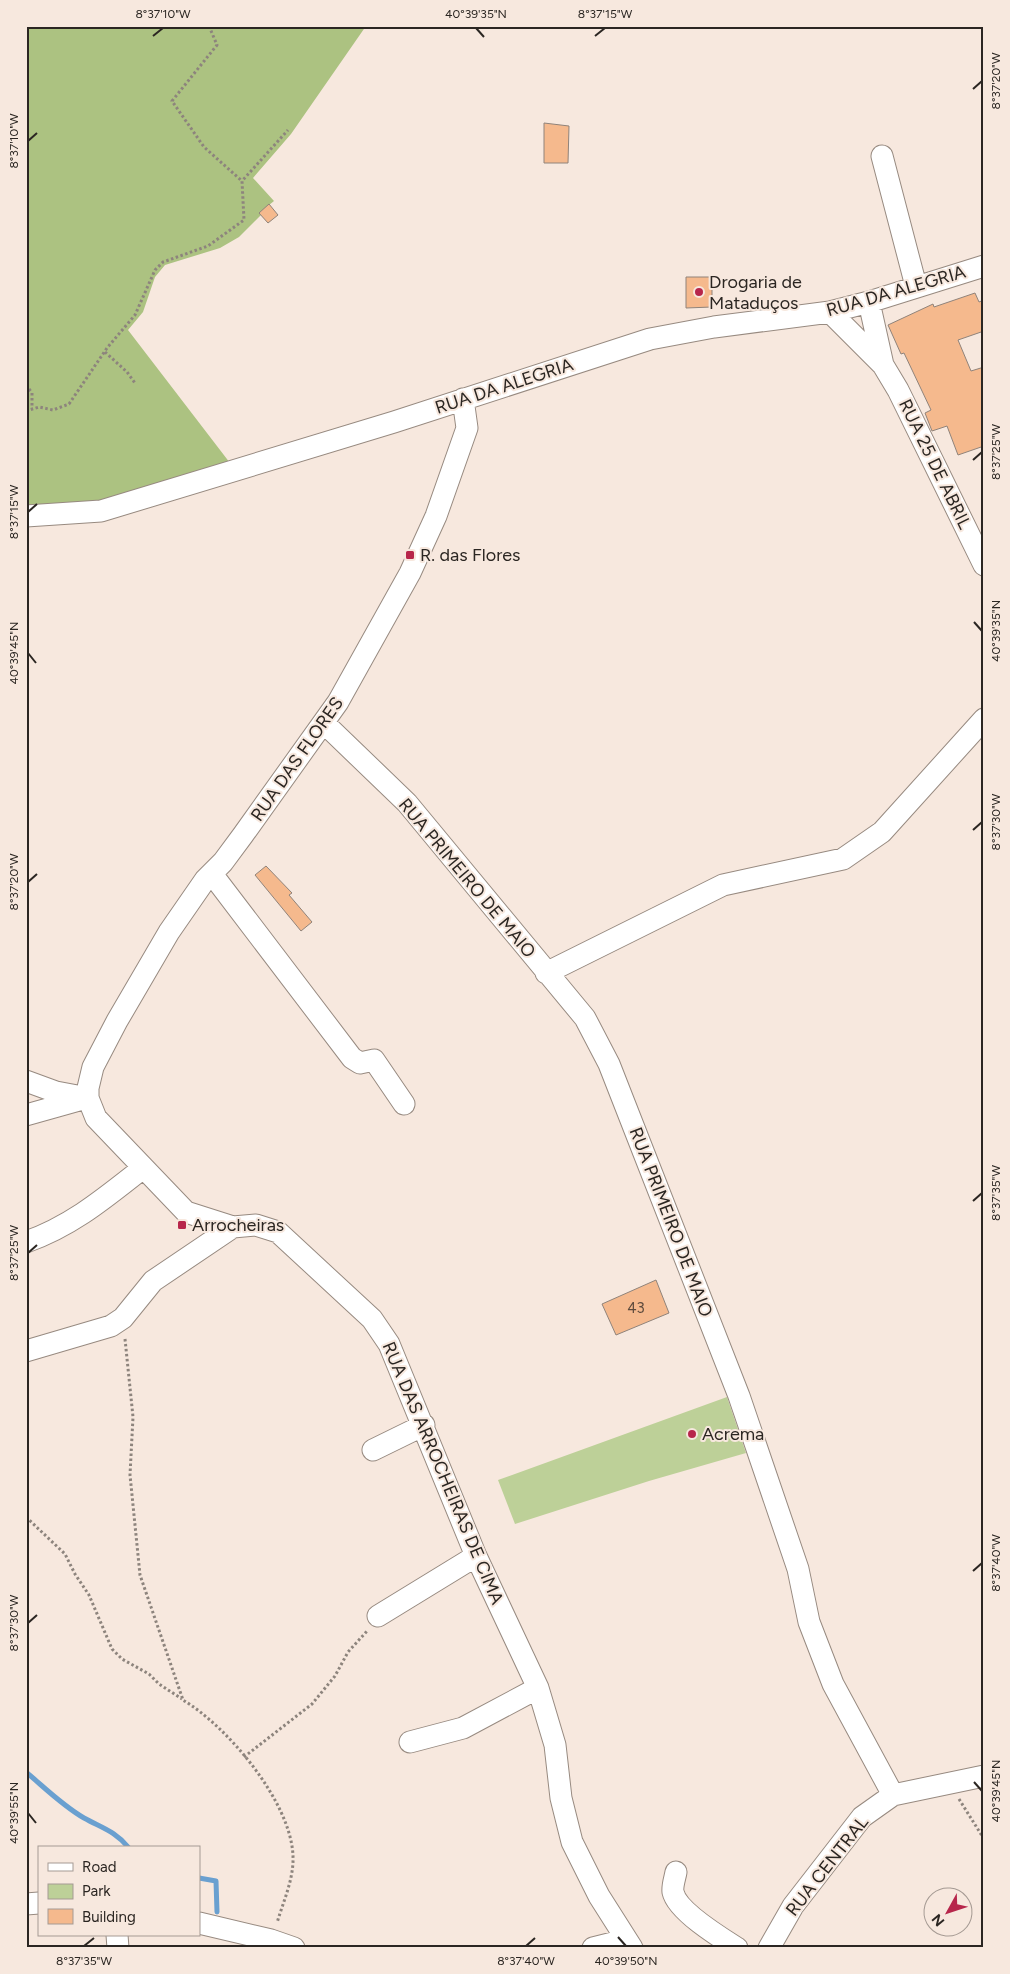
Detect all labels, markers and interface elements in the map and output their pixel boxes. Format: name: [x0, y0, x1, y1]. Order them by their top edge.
text: 8°37'10"W: [135, 7, 191, 21]
text: 40°39'35"N: [445, 7, 507, 21]
text: 8°37'15"W: [578, 7, 633, 21]
text: 8°37'20"W: [989, 52, 1003, 109]
text: 8°37'10"W: [7, 113, 21, 169]
street label: RUA DA ALEGRIA: [824, 261, 968, 321]
place label: Drogaria de Mataduços: [709, 271, 802, 314]
marker: Drogaria de Mataduços: [693, 286, 705, 298]
street label: RUA DA ALEGRIA: [432, 353, 576, 419]
street label: RUA 25 DE ABRIL: [894, 396, 976, 533]
text: 8°37'25"W: [989, 423, 1003, 480]
text: 8°37'15"W: [7, 484, 21, 539]
place label: R. das Flores: [420, 544, 521, 566]
marker: R. das Flores: [404, 549, 416, 561]
text: 40°39'35"N: [989, 600, 1003, 662]
text: 40°39'45"N: [7, 622, 21, 684]
street label: RUA DAS FLORES: [246, 693, 348, 825]
text: 8°37'30"W: [989, 793, 1003, 850]
street label: RUA PRIMEIRO DE MAIO: [394, 794, 540, 962]
text: 8°37'20"W: [7, 853, 21, 910]
street label: RUA PRIMEIRO DE MAIO: [625, 1124, 717, 1320]
text: 8°37'35"W: [989, 1165, 1003, 1221]
place label: Arrocheiras: [192, 1214, 284, 1236]
marker: Arrocheiras: [176, 1219, 188, 1231]
text: 8°37'25"W: [7, 1224, 21, 1281]
house number: 43: [627, 1299, 645, 1317]
street label: RUA DAS ARROCHEIRAS DE CIMA: [378, 1338, 508, 1608]
place label: Acrema: [702, 1423, 764, 1445]
marker: Acrema: [686, 1428, 698, 1440]
text: 8°37'40"W: [989, 1534, 1003, 1592]
text: 8°37'30"W: [7, 1594, 21, 1651]
text: 40°39'45"N: [989, 1760, 1003, 1822]
text: 40°39'55"N: [7, 1782, 21, 1844]
street label: RUA CENTRAL: [781, 1811, 873, 1920]
legend: [38, 1846, 200, 1936]
text: Road: [82, 1858, 117, 1876]
text: Park: [82, 1882, 111, 1900]
north arrow: [922, 1886, 972, 1936]
text: Building: [82, 1908, 136, 1926]
text: N: [928, 1910, 948, 1930]
text: 8°37'35"W: [56, 1954, 112, 1968]
text: 8°37'40"W: [497, 1954, 555, 1968]
text: 40°39'50"N: [594, 1954, 658, 1968]

